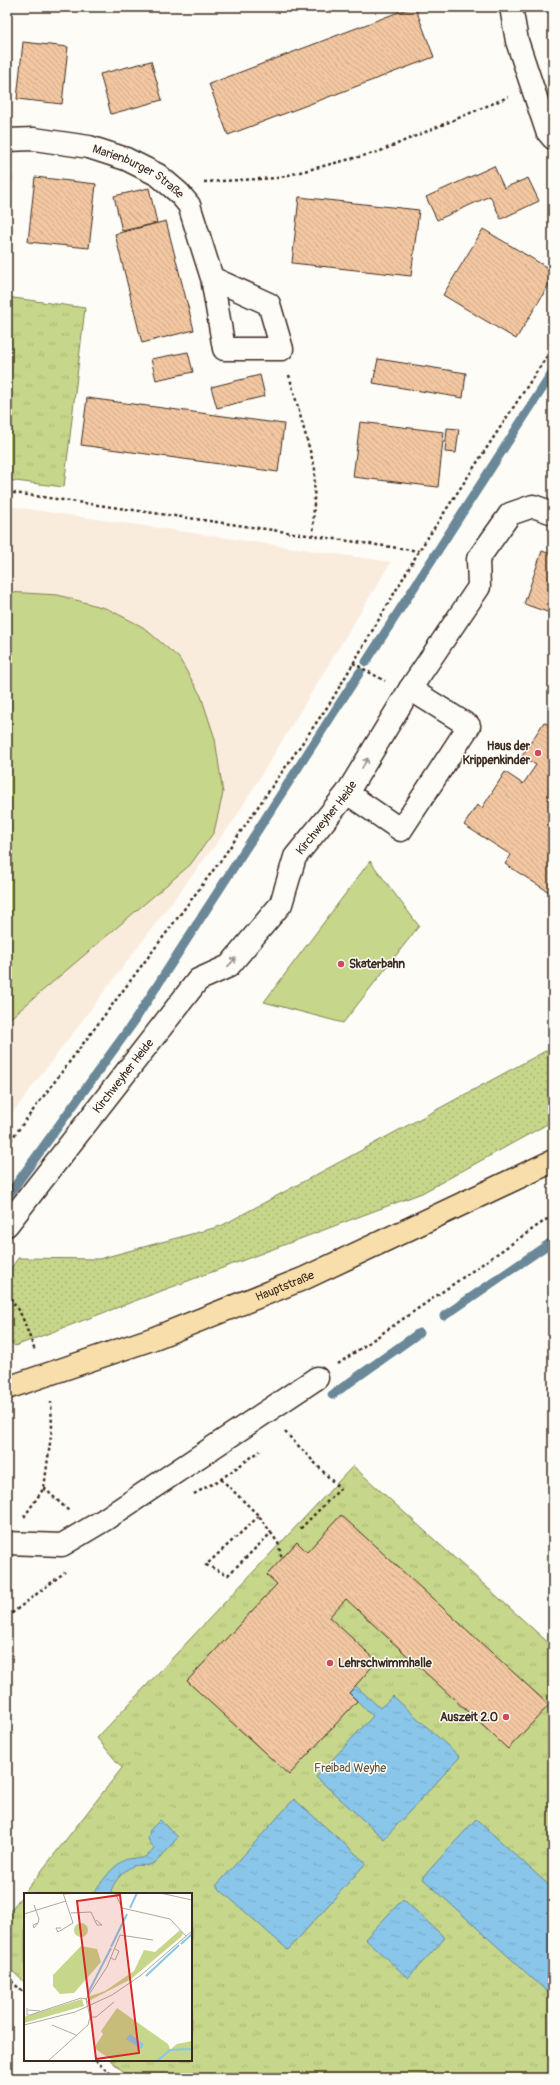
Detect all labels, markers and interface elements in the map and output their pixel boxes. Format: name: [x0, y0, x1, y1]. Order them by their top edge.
street label: Marienburger Straße: [91, 141, 188, 201]
place label: Haus der Krippenkinder: [463, 739, 531, 768]
marker: Haus der Krippenkinder: [533, 748, 543, 758]
one-way arrow: [361, 757, 369, 769]
street label: Kirchweyher Heide: [293, 778, 360, 858]
one-way arrow: [227, 957, 237, 967]
place label: Skaterbahn: [349, 957, 405, 972]
marker: Skaterbahn: [336, 959, 346, 969]
street label: Kirchweyher Heide: [90, 1036, 157, 1116]
street label: Hauptstraße: [253, 1267, 317, 1305]
place label: Lehrschwimmhalle: [338, 1656, 433, 1671]
marker: Lehrschwimmhalle: [325, 1658, 335, 1668]
place label: Auszeit 2.0: [440, 1710, 498, 1725]
marker: Auszeit 2.0: [501, 1712, 511, 1722]
park label: Freibad Weyhe: [314, 1761, 386, 1776]
inset map: [24, 1893, 192, 2061]

